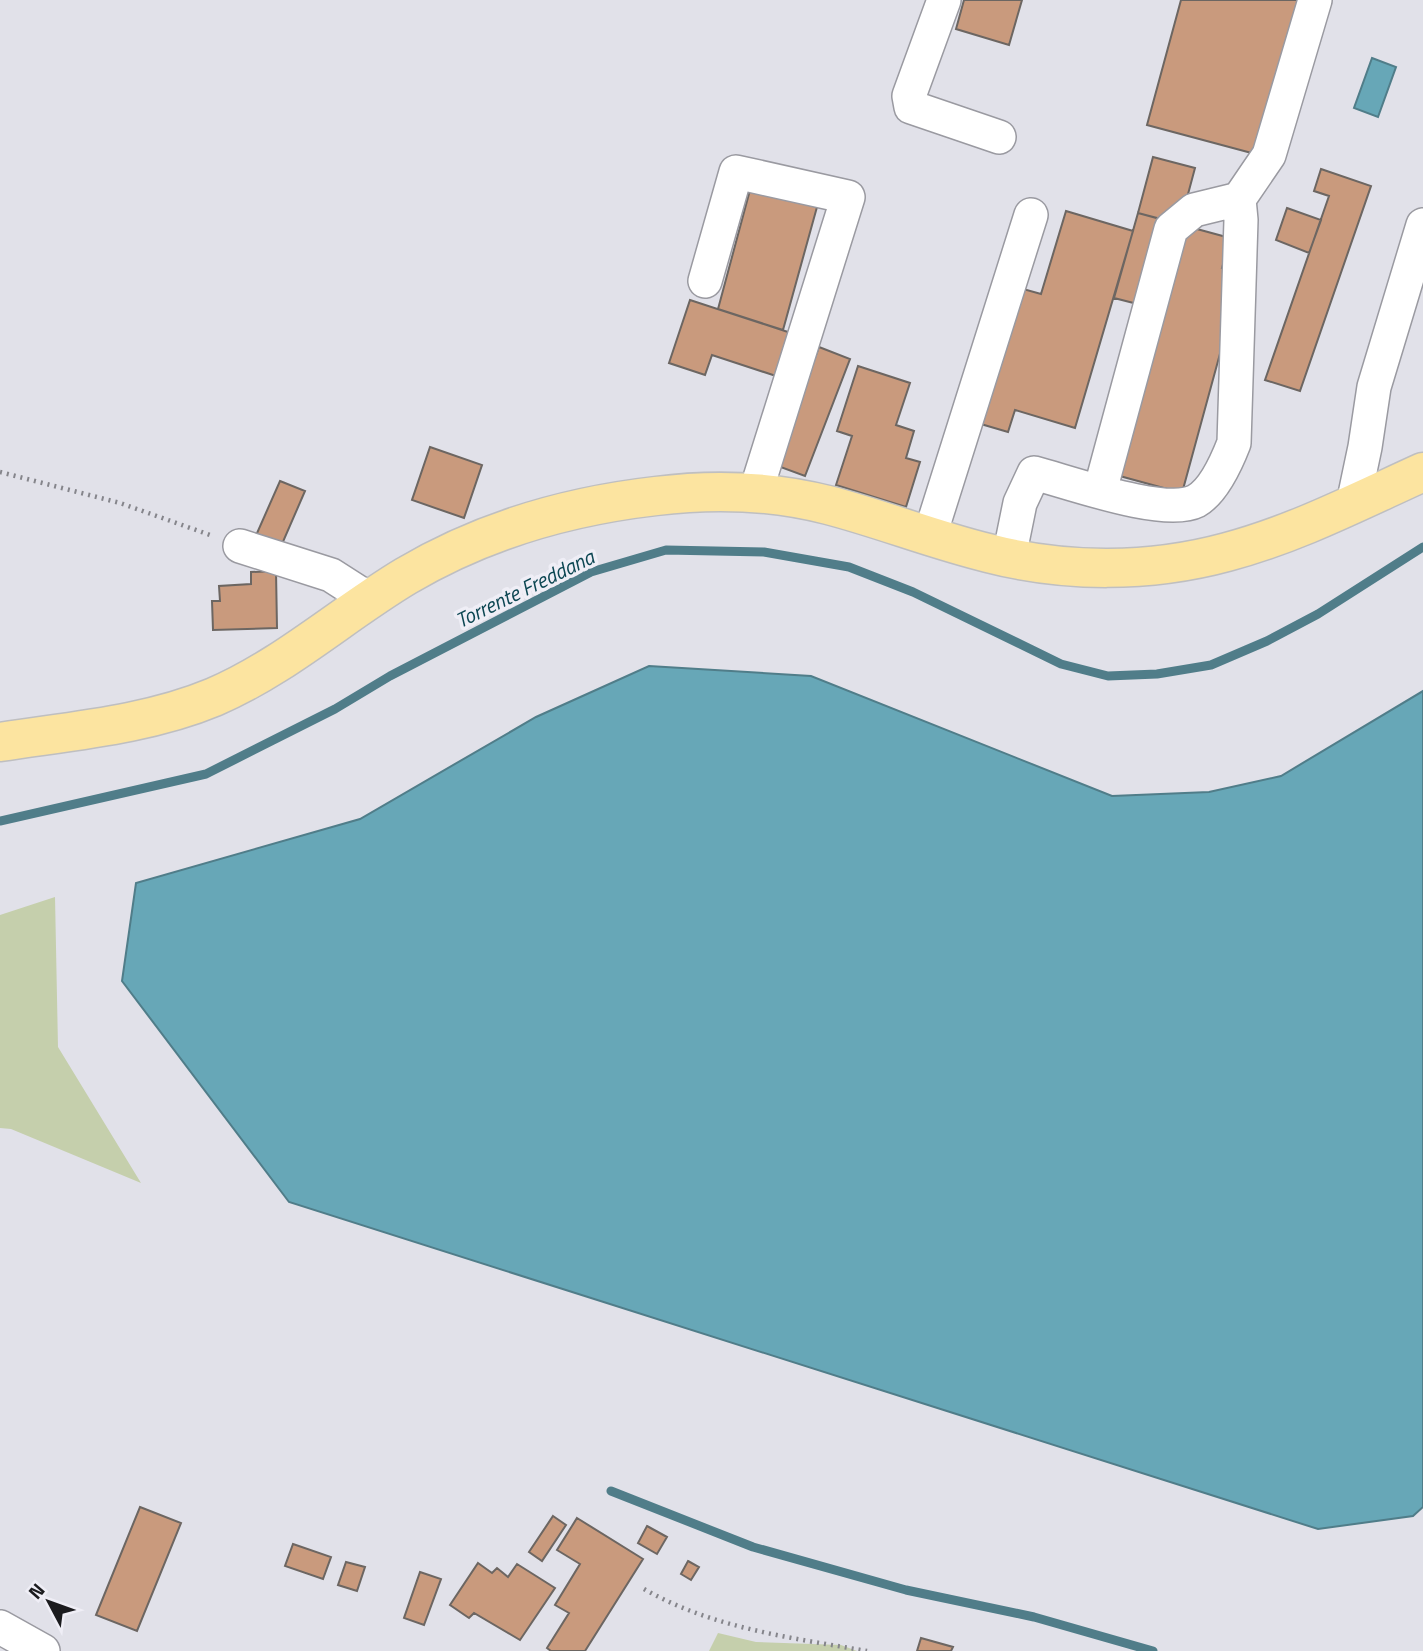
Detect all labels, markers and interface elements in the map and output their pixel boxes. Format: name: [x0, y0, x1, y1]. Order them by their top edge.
water label: Torrente Freddana: [450, 540, 601, 636]
north arrow: [14, 1567, 84, 1637]
text: N: [21, 1576, 51, 1605]

